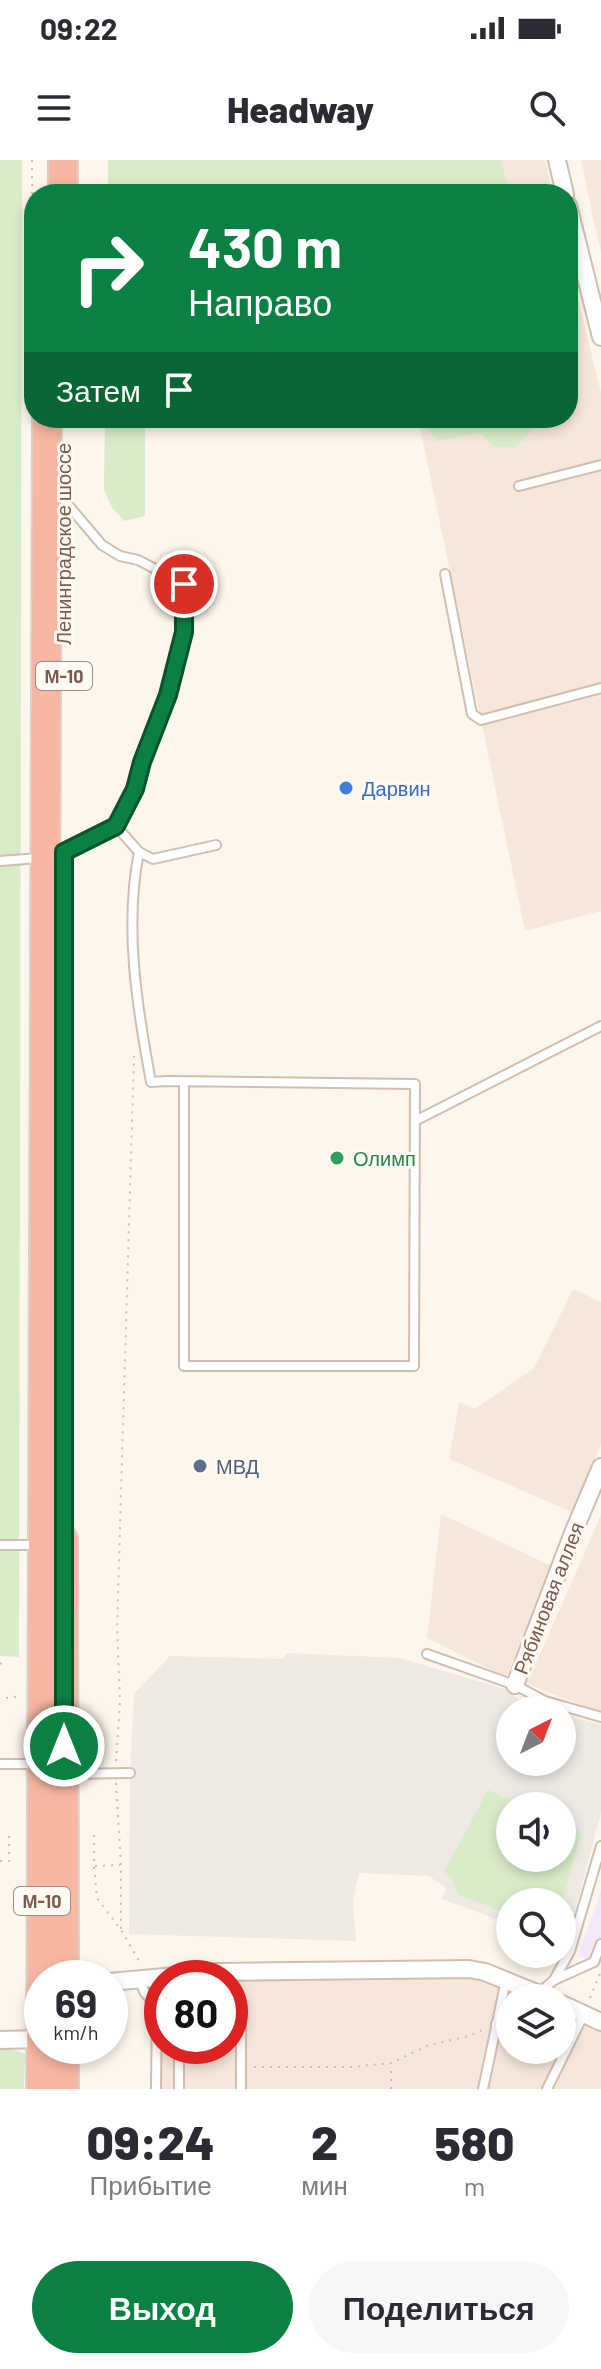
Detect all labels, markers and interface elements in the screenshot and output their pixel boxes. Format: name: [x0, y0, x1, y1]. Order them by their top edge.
text: 09:22: [40, 10, 118, 46]
icon: menu: [32, 86, 76, 130]
icon: search: [525, 86, 569, 130]
text: Headway: [227, 87, 374, 130]
text: 430 m: [188, 212, 342, 279]
icon: right: [56, 216, 160, 320]
text: Направо: [188, 280, 332, 323]
icon: arrive: [157, 368, 201, 412]
text: Затем: [56, 372, 141, 408]
street label: Ленинградское шоссе: [51, 443, 75, 645]
pin: [150, 550, 218, 618]
icon: arrive: [162, 562, 206, 606]
road number: М-10: [36, 662, 92, 690]
place label: Дарвин: [362, 776, 431, 800]
marker: Дарвин: [337, 779, 355, 797]
place label: Олимп: [353, 1146, 416, 1170]
marker: Олимп: [328, 1149, 346, 1167]
place label: МВД: [216, 1454, 260, 1478]
marker: МВД: [191, 1457, 209, 1475]
street label: Рябиновая аллея: [508, 1519, 588, 1677]
north arrow: [496, 1696, 576, 1776]
map controls: [496, 1696, 576, 2064]
position arrow: [22, 1704, 106, 1788]
button: sound: [496, 1792, 576, 1872]
road number: М-10: [14, 1887, 70, 1915]
button: search: [496, 1888, 576, 1968]
speed limit sign: 80: [144, 1960, 248, 2064]
text: 69: [55, 1978, 97, 2026]
button: layers: [496, 1984, 576, 2064]
text: km/h: [53, 2020, 99, 2044]
text: 09:24: [87, 2112, 215, 2170]
text: 2: [311, 2112, 338, 2170]
text: 580: [434, 2113, 514, 2171]
text: Прибытие: [90, 2169, 212, 2200]
text: мин: [301, 2169, 348, 2200]
text: m: [464, 2170, 485, 2201]
button: Выход: [32, 2261, 293, 2353]
button: Поделиться: [309, 2261, 569, 2353]

